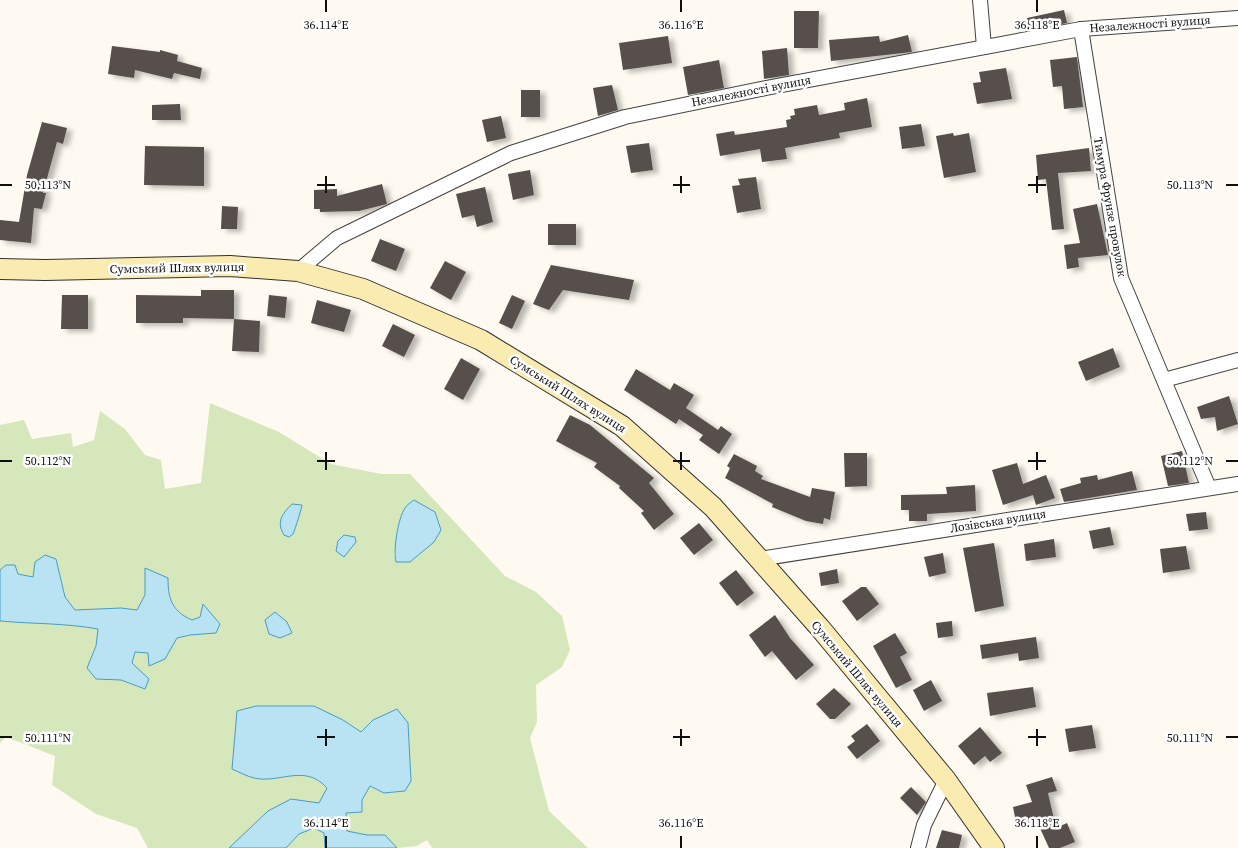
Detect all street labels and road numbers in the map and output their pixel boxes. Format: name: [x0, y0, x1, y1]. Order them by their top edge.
street label: Незалежності вулиця: [1089, 12, 1211, 36]
street label: Незалежності вулиця: [690, 72, 812, 110]
street label: Тимура Фрунзе провулок: [1090, 136, 1130, 278]
street label: Сумський Шлях вулиця: [110, 259, 244, 277]
street label: Сумський Шлях вулиця: [507, 352, 629, 436]
street label: Лозівська вулиця: [949, 505, 1047, 537]
street label: Сумський Шлях вулиця: [808, 617, 906, 731]

